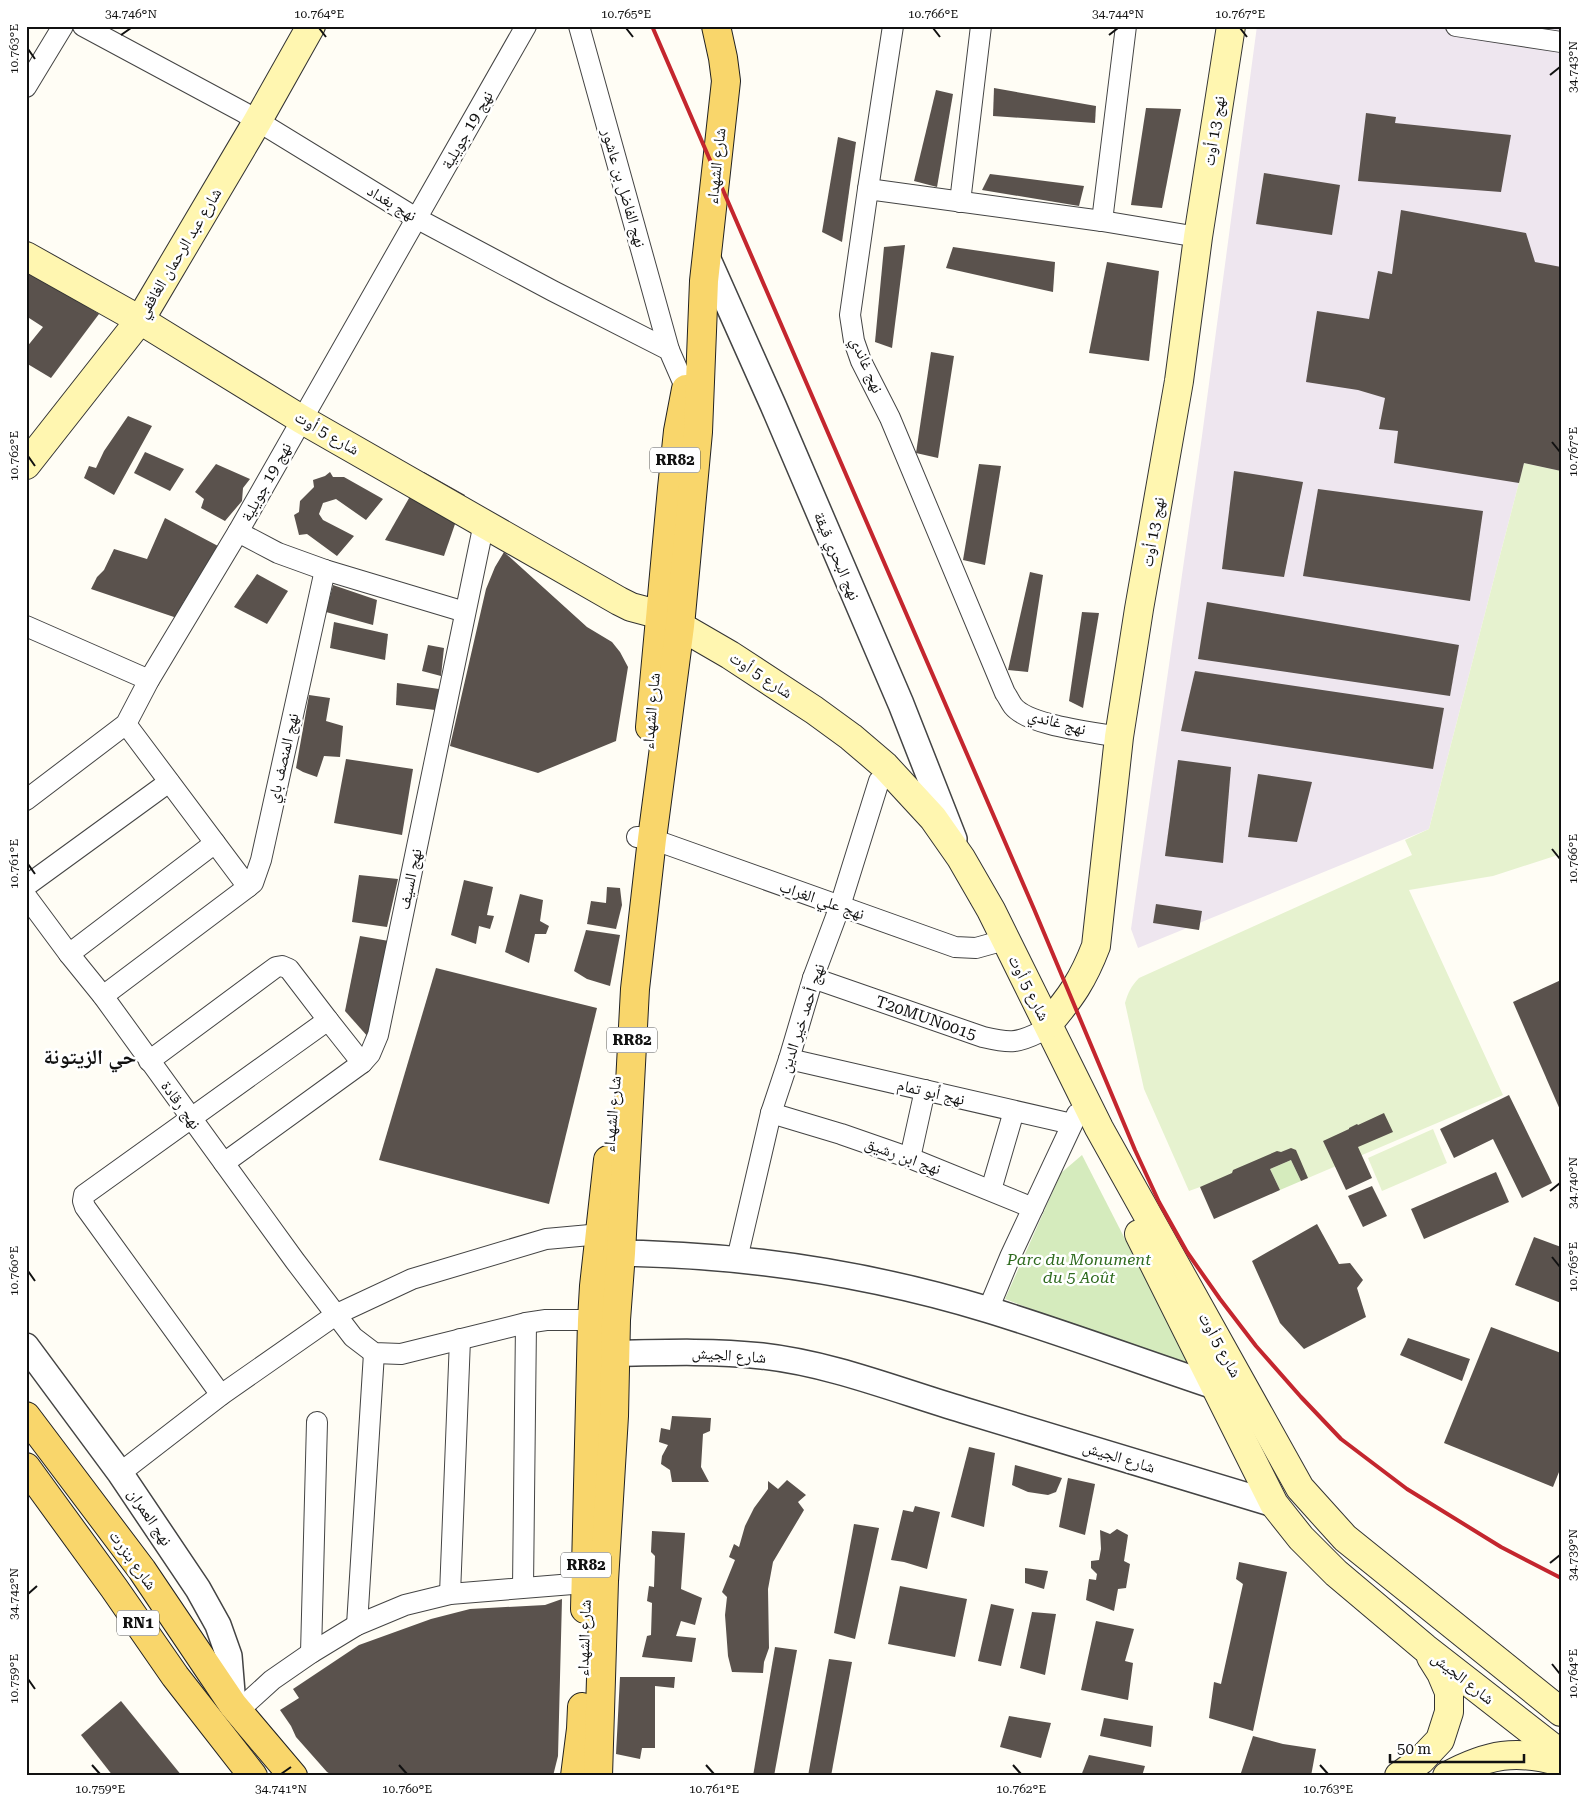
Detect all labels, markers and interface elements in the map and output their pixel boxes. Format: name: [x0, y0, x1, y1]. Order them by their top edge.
text: 34.746°N: [105, 7, 157, 21]
text: 10.764°E: [294, 7, 344, 21]
text: 10.765°E: [601, 7, 651, 21]
text: 10.766°E: [908, 7, 958, 21]
text: 34.744°N: [1092, 7, 1144, 21]
text: 10.767°E: [1215, 7, 1265, 21]
text: 10.763°E: [7, 24, 21, 74]
text: 34.743°N: [1566, 41, 1580, 93]
street label: نهج 19 جويلية: [437, 87, 498, 173]
street label: نهج 13 أوت: [1199, 95, 1230, 168]
street label: نهج الفاضل بن عاشور: [597, 125, 650, 250]
street label: شارع الشهداء: [703, 127, 730, 205]
street label: نهج بغداد: [363, 181, 420, 226]
street label: شارع عبد الرحمان الغافقي: [133, 184, 228, 323]
street label: نهج غاندي: [844, 334, 887, 397]
street label: شارع 5 أوت: [291, 407, 363, 460]
text: 10.767°E: [1566, 427, 1580, 477]
text: 10.762°E: [7, 431, 21, 481]
street label: نهج 19 جويلية: [237, 439, 296, 525]
road number: RR82: [650, 448, 700, 472]
street label: نهج 13 أوت: [1137, 495, 1169, 569]
street label: نهج البحري قيقة: [807, 509, 864, 604]
street label: شارع 5 أوت: [725, 648, 796, 703]
street label: شارع الشهداء: [638, 672, 665, 750]
street label: نهج غاندي: [1025, 705, 1088, 742]
street label: نهج المنصف باي: [263, 711, 306, 805]
text: 10.766°E: [1566, 834, 1580, 884]
text: 10.761°E: [7, 839, 21, 889]
street label: نهج السيف: [394, 847, 427, 911]
street label: نهج علي الغراب: [776, 877, 867, 926]
street label: شارع 5 أوت: [1003, 952, 1054, 1024]
street label: نهج أحمد خير الدين: [775, 961, 830, 1075]
street label: T20MUN0015: [873, 991, 979, 1044]
road number: RR82: [607, 1028, 657, 1052]
district label: حي الزيتونة: [44, 1045, 136, 1073]
street label: شارع الشهداء: [599, 1075, 626, 1153]
street label: نهج أبو تمام: [895, 1075, 967, 1110]
street label: نهج رقادة: [156, 1077, 205, 1134]
street label: نهج ابن رشيق: [862, 1133, 944, 1179]
text: 34.740°N: [1566, 1157, 1580, 1209]
text: 10.765°E: [1566, 1242, 1580, 1292]
text: 10.760°E: [7, 1246, 21, 1296]
park label: Parc du Monument du 5 Août: [1006, 1250, 1151, 1287]
street label: شارع 5 أوت: [1194, 1309, 1246, 1381]
street label: شارع الجيش: [691, 1343, 767, 1368]
street label: شارع الجيش: [1080, 1437, 1157, 1478]
street label: نهج العمران: [123, 1485, 176, 1550]
street label: شارع بنزرت: [104, 1527, 161, 1594]
text: 34.739°N: [1566, 1529, 1580, 1581]
road number: RR82: [561, 1552, 611, 1578]
text: 34.742°N: [7, 1568, 21, 1620]
street label: شارع الشهداء: [573, 1599, 596, 1677]
road number: RN1: [117, 1610, 159, 1636]
street label: شارع الجيش: [1427, 1648, 1498, 1709]
text: 10.764°E: [1566, 1649, 1580, 1699]
text: 10.759°E: [7, 1654, 21, 1704]
scale bar: [1390, 1732, 1523, 1764]
text: 50 m: [1397, 1740, 1432, 1758]
text: 10.759°E: [75, 1782, 125, 1796]
text: 34.741°N: [255, 1782, 307, 1796]
text: 10.760°E: [382, 1782, 432, 1796]
text: 10.761°E: [689, 1782, 739, 1796]
text: 10.762°E: [996, 1782, 1046, 1796]
text: 10.763°E: [1303, 1782, 1353, 1796]

